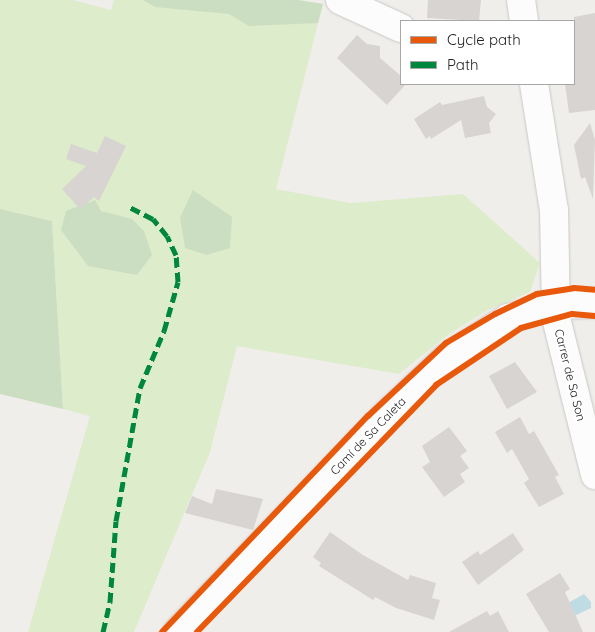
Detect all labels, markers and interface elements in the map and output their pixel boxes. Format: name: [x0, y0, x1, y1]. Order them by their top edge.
legend: [400, 20, 575, 85]
text: Cycle path: [447, 30, 521, 49]
text: Path: [447, 55, 479, 74]
street label: Carrer de Sa Son: [552, 328, 588, 422]
street label: Camí de Sa Caleta: [327, 394, 409, 478]

